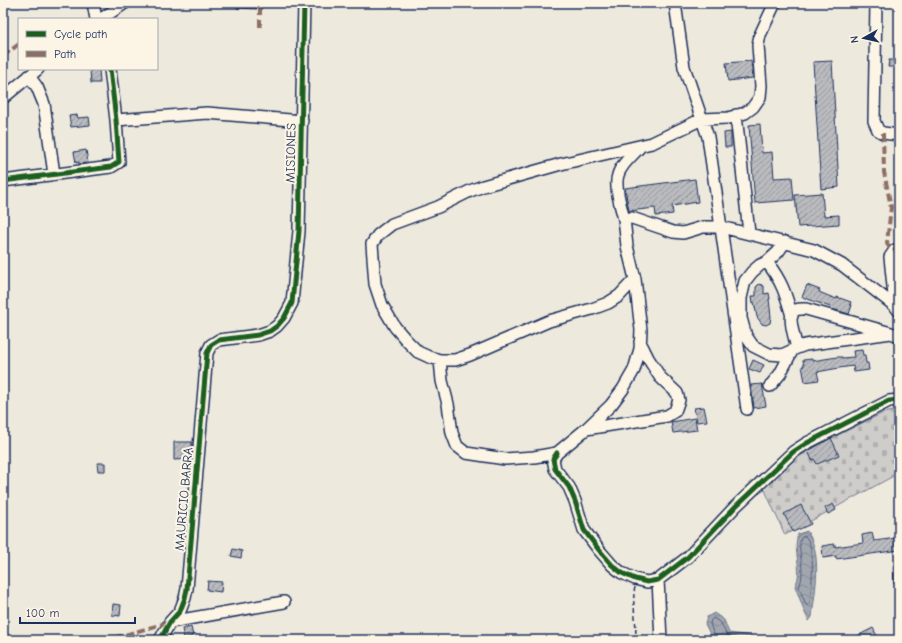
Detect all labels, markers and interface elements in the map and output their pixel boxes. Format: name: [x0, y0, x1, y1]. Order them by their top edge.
legend: [18, 18, 158, 70]
north arrow: [844, 18, 884, 58]
text: Cycle path: [54, 27, 107, 41]
text: N: [848, 35, 862, 44]
text: Path: [54, 47, 76, 61]
street label: MISIONES: [282, 123, 299, 183]
street label: MAURICIO BARRA: [171, 446, 196, 551]
scale bar: [20, 599, 135, 625]
text: 100 m: [26, 606, 59, 620]

